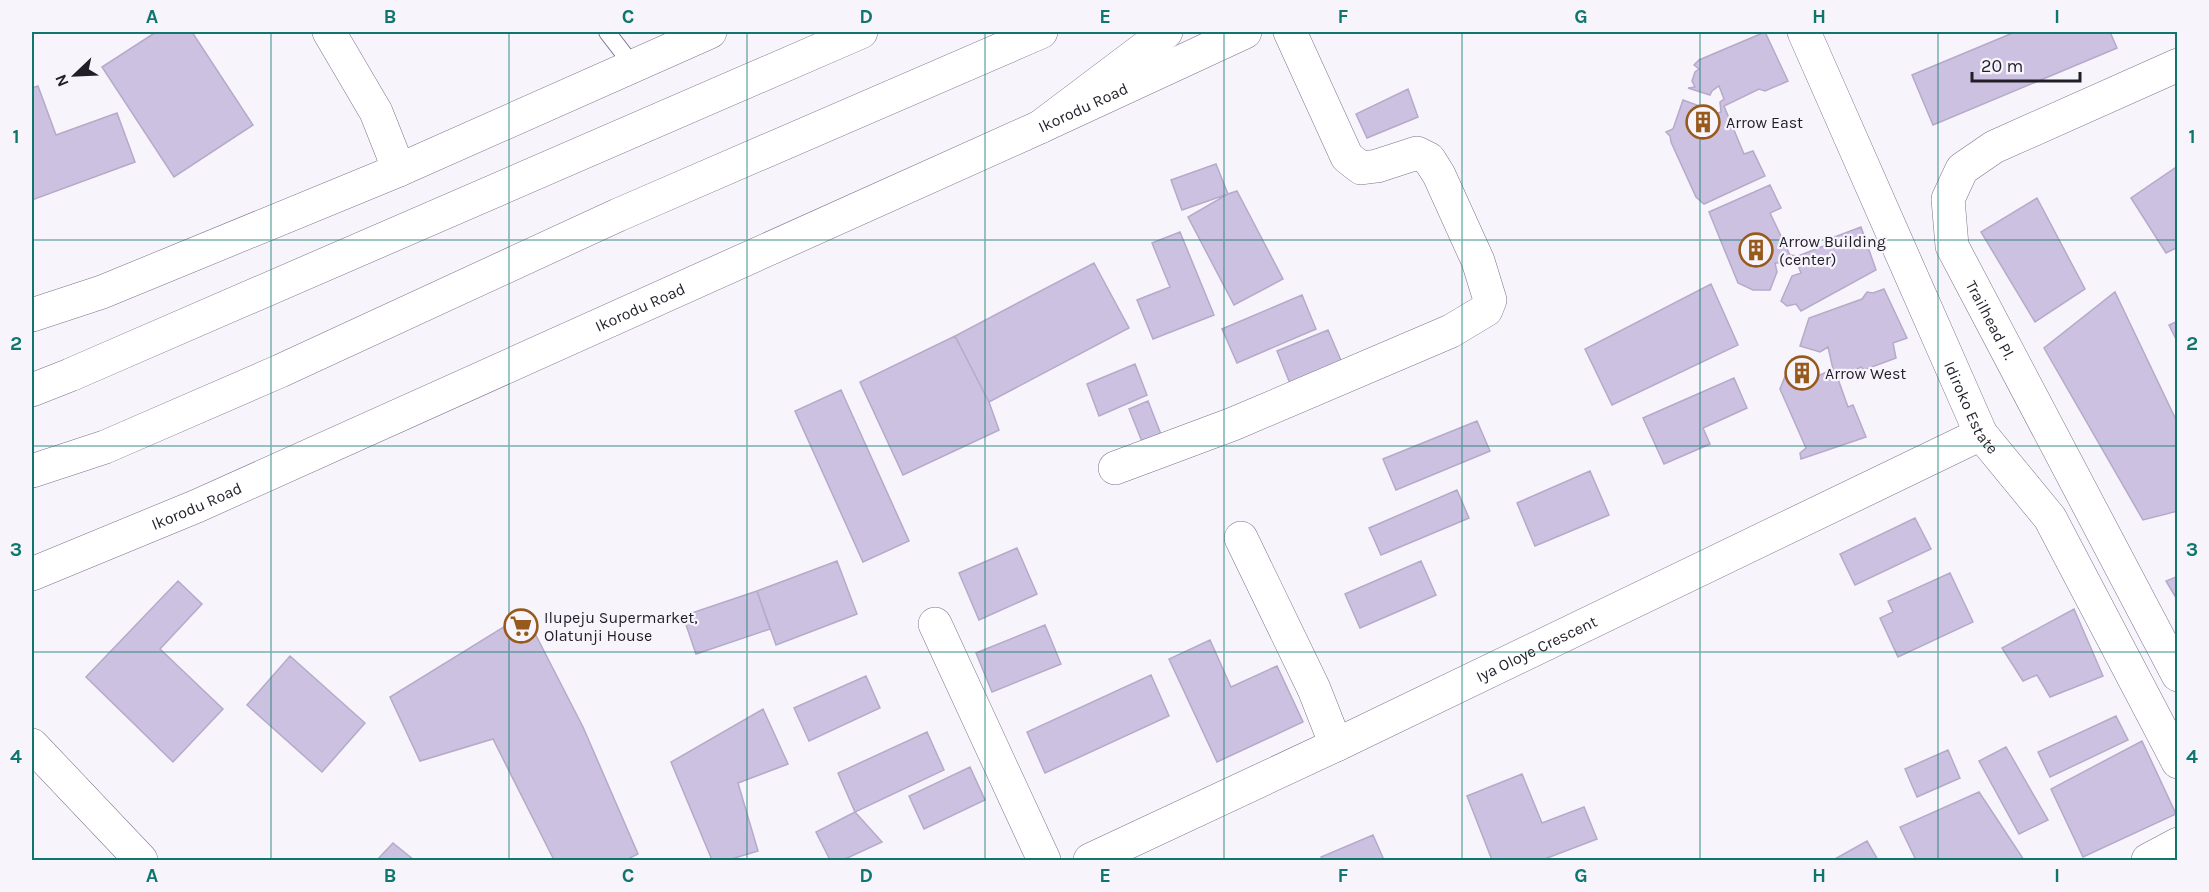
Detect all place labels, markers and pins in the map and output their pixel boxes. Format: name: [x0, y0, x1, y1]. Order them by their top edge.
building icon: Arrow East: [1685, 104, 1721, 140]
place label: Arrow East: [1726, 113, 1803, 132]
building icon: Arrow Building (center): [1738, 232, 1774, 268]
place label: Arrow Building (center): [1779, 232, 1886, 269]
building icon: Arrow West: [1784, 355, 1820, 391]
place label: Arrow West: [1825, 364, 1906, 383]
supermarket icon: Ilupeju Supermarket, Olatunji House: [503, 608, 539, 644]
place label: Ilupeju Supermarket, Olatunji House: [544, 608, 698, 645]

